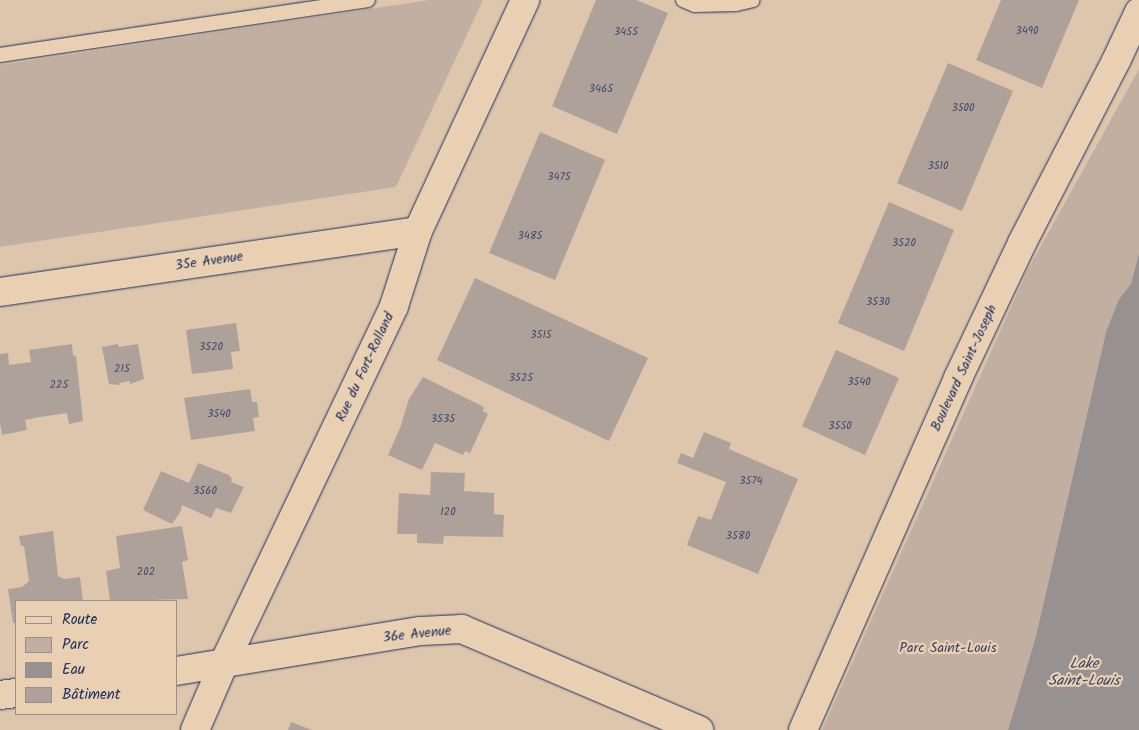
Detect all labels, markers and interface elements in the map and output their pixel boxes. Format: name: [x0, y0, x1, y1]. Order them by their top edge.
house number: 3490: [1015, 24, 1039, 38]
house number: 3455: [614, 25, 638, 39]
house number: 3465: [589, 82, 613, 96]
house number: 3500: [951, 101, 975, 115]
house number: 3510: [927, 159, 949, 173]
house number: 3475: [547, 170, 571, 184]
house number: 3485: [518, 229, 542, 243]
house number: 3520: [892, 236, 916, 250]
street label: 35e Avenue: [174, 248, 244, 274]
house number: 3530: [866, 295, 890, 309]
street label: Boulevard Saint-Joseph: [927, 302, 1001, 434]
street label: Rue du Fort-Rolland: [332, 310, 398, 424]
house number: 3515: [530, 328, 552, 342]
house number: 3520: [199, 340, 223, 354]
house number: 215: [114, 362, 130, 376]
house number: 3525: [509, 371, 533, 385]
house number: 3540: [847, 375, 871, 389]
house number: 225: [50, 378, 68, 392]
house number: 3540: [207, 407, 231, 421]
house number: 3535: [431, 412, 455, 426]
house number: 3550: [828, 419, 852, 433]
house number: 3574: [739, 474, 763, 488]
house number: 3560: [193, 484, 217, 498]
house number: 120: [440, 505, 456, 519]
house number: 3580: [726, 529, 750, 543]
house number: 202: [137, 565, 155, 579]
legend: [15, 600, 178, 715]
text: Route: [62, 608, 97, 632]
street label: 36e Avenue: [382, 622, 452, 646]
text: Parc: [62, 633, 89, 657]
park label: Parc Saint-Louis: [899, 640, 997, 656]
water label: Lake Saint-Louis: [1048, 655, 1120, 690]
text: Eau: [62, 658, 85, 682]
text: Bâtiment: [62, 683, 121, 707]

